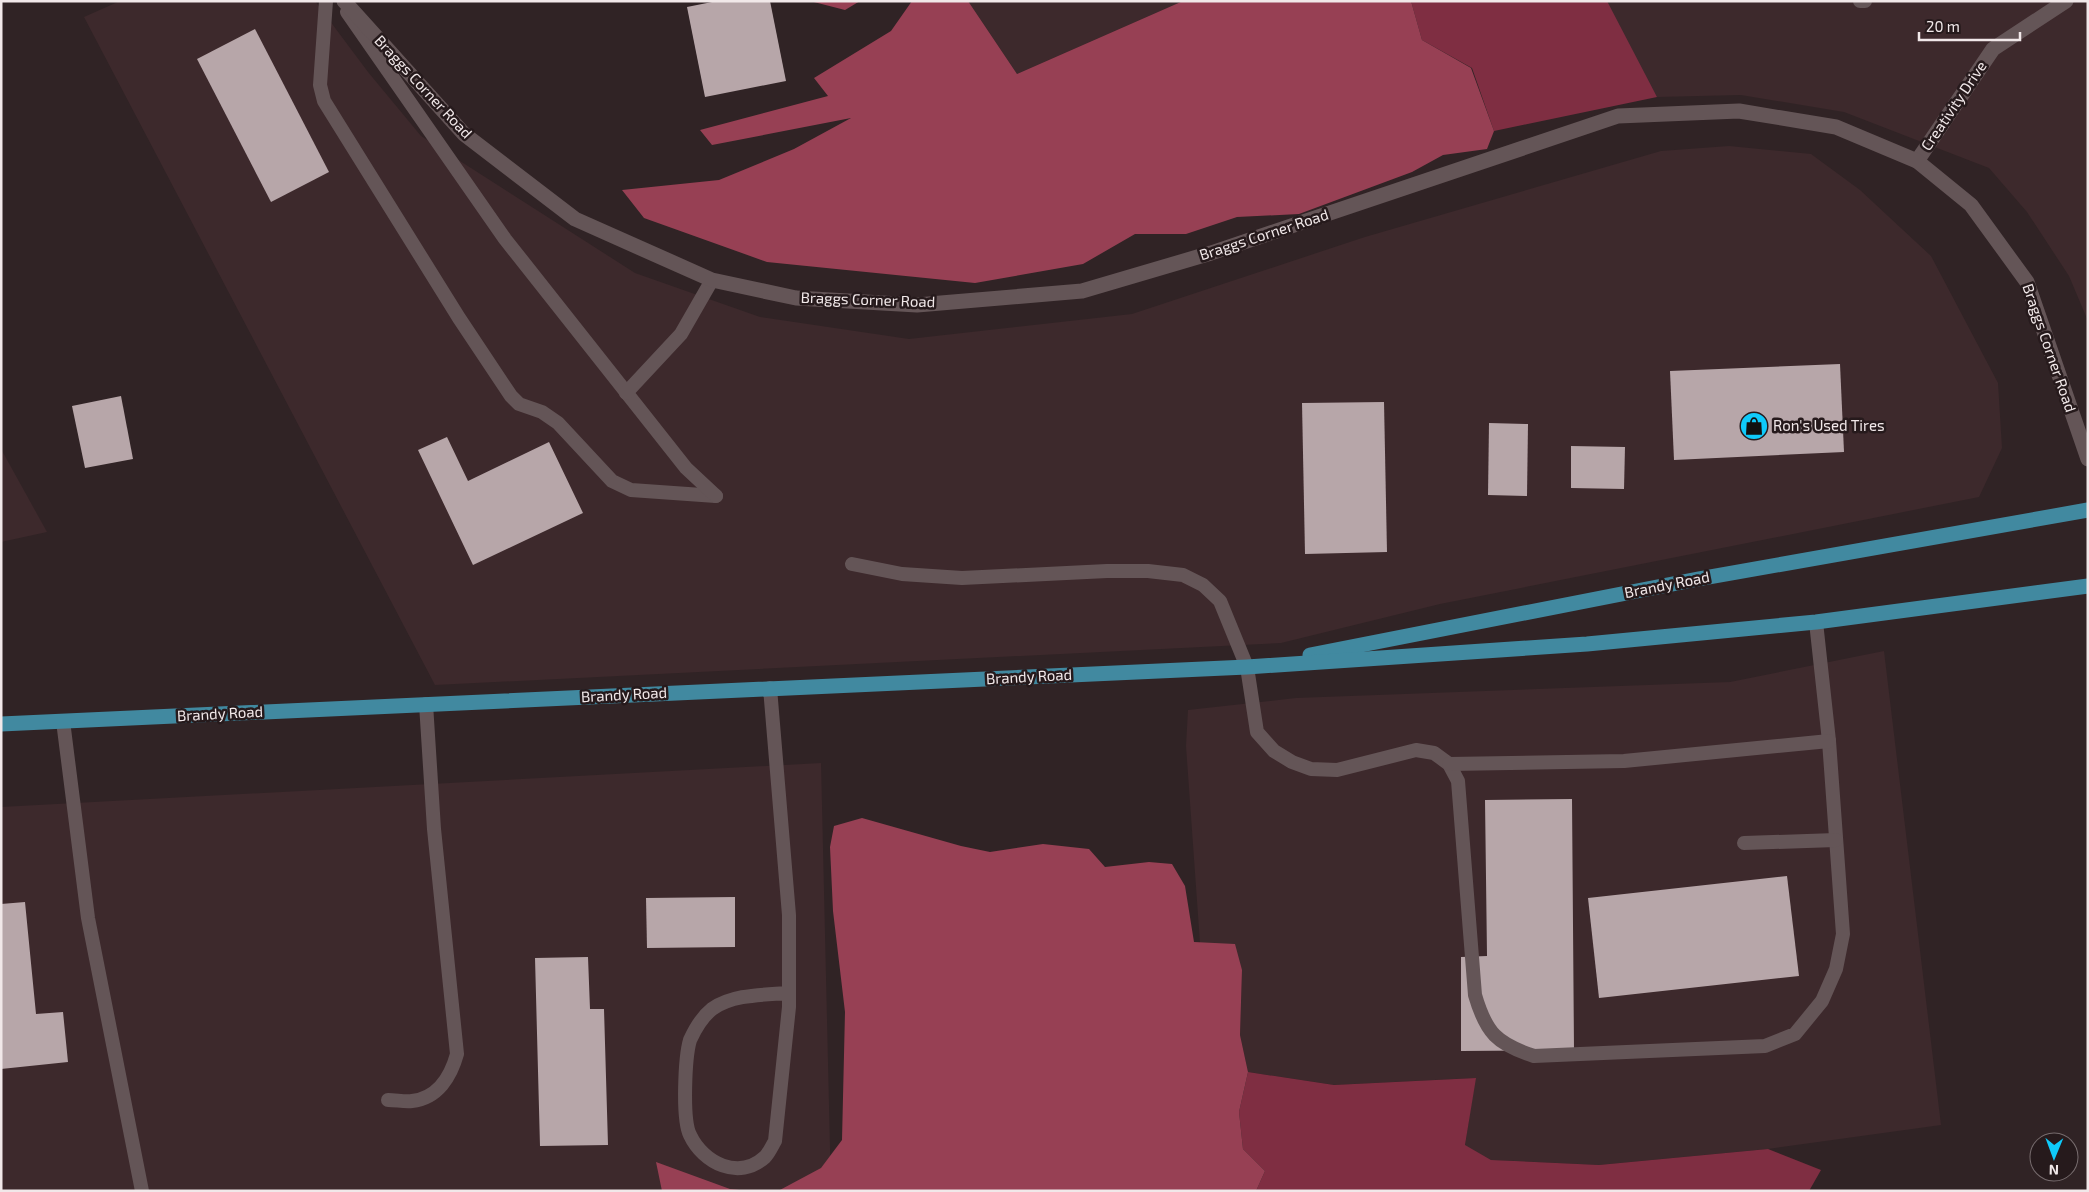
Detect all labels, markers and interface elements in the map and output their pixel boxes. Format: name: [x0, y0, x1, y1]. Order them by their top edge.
scale bar: [1919, 10, 2020, 42]
text: 20 m: [1926, 17, 1960, 35]
street label: Braggs Corner Road: [371, 31, 476, 142]
street label: Creativity Drive: [1917, 57, 1990, 154]
street label: Braggs Corner Road: [1197, 205, 1331, 263]
street label: Braggs Corner Road: [2020, 281, 2080, 414]
street label: Braggs Corner Road: [800, 288, 936, 310]
shop icon: Ron's Used Tires: [1739, 411, 1769, 441]
place label: Ron's Used Tires: [1773, 416, 1885, 434]
street label: Brandy Road: [1623, 567, 1711, 601]
street label: Brandy Road: [985, 665, 1073, 687]
street label: Brandy Road: [580, 683, 668, 705]
street label: Brandy Road: [176, 702, 264, 724]
north arrow: [2029, 1132, 2079, 1182]
text: N: [2049, 1162, 2059, 1179]

